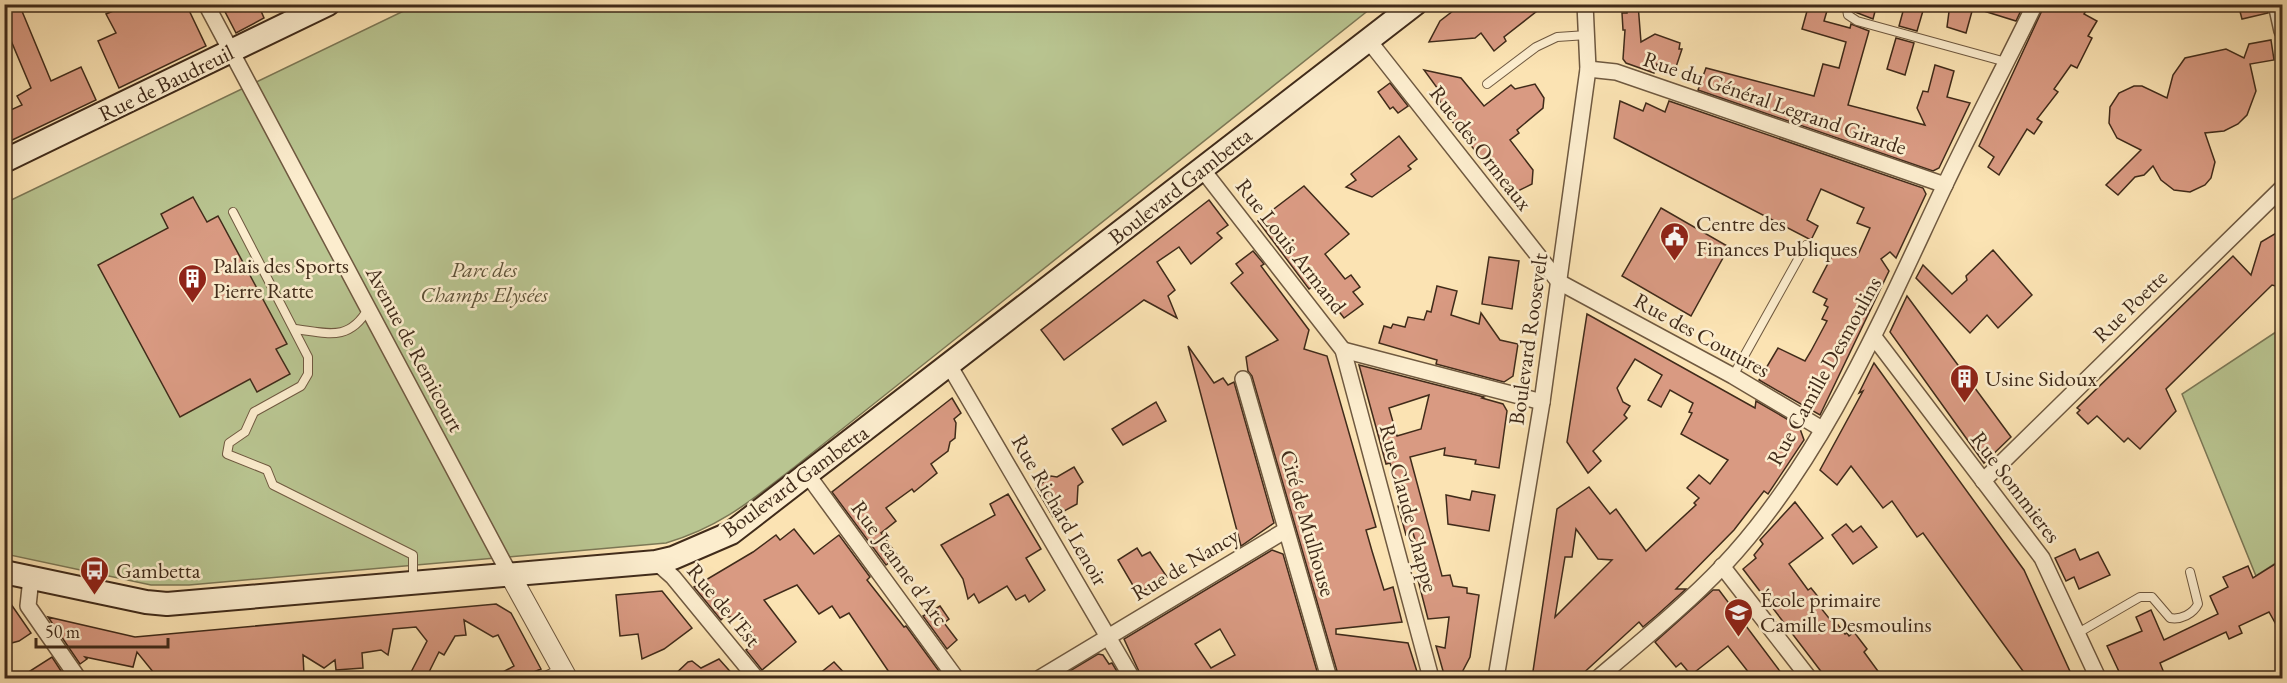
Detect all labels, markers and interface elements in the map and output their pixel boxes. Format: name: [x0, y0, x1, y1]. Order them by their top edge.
street label: Rue de Baudreuil: [94, 38, 238, 128]
street label: Rue du Général Legrand Girarde: [1639, 44, 1911, 162]
street label: Rue des Ormeaux: [1423, 80, 1539, 217]
street label: Boulevard Gambetta: [1102, 121, 1258, 251]
street label: Rue Louis Armand: [1229, 173, 1353, 320]
place label: Centre des Finances Publiques: [1696, 209, 1857, 263]
public building icon: Centre des Finances Publiques: [1659, 220, 1691, 262]
place label: Palais des Sports Pierre Ratte: [213, 251, 349, 305]
street label: Boulevard Roosevelt: [1502, 251, 1554, 427]
park label: Parc des Champs Elysées: [420, 255, 549, 309]
street label: Avenue de Remicourt: [359, 260, 471, 437]
building icon: Palais des Sports Pierre Ratte: [176, 262, 208, 304]
street label: Rue Poette: [2086, 263, 2174, 349]
street label: Rue Camille Desmoulins: [1760, 271, 1888, 471]
street label: Rue des Coutures: [1629, 286, 1775, 384]
building icon: Usine Sidoux: [1948, 362, 1980, 404]
place label: Usine Sidoux: [1985, 364, 2098, 393]
street label: Boulevard Gambetta: [716, 418, 874, 544]
street label: Rue Claude Chappe: [1373, 421, 1445, 596]
street label: Rue Sommieres: [1965, 425, 2067, 549]
street label: Rue Richard Lenoir: [1005, 429, 1115, 591]
street label: Cité de Mulhouse: [1273, 446, 1343, 600]
street label: Rue Jeanne d'Arc: [845, 494, 955, 632]
street label: Rue de Nancy: [1126, 520, 1244, 607]
bus stop icon: Gambetta: [79, 554, 111, 596]
place label: Gambetta: [116, 556, 201, 585]
street label: Rue de l'Est: [681, 557, 767, 653]
place label: École primaire Camille Desmoulins: [1760, 585, 1932, 639]
school or university icon: École primaire Camille Desmoulins: [1723, 596, 1755, 638]
scale bar: [36, 611, 168, 649]
text: 50 m: [45, 620, 80, 643]

